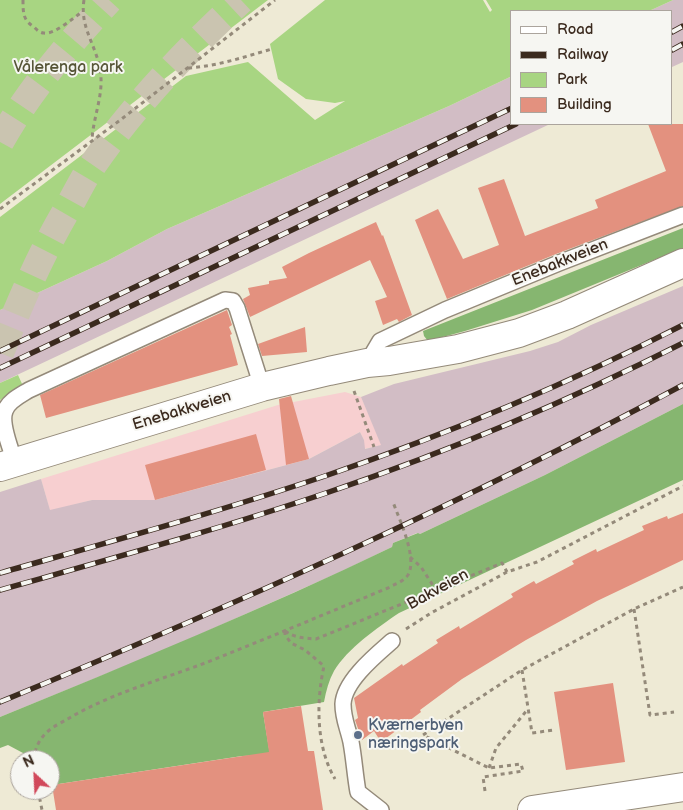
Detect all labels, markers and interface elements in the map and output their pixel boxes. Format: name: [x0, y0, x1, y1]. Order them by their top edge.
legend: [510, 10, 673, 125]
text: Road: [557, 20, 593, 39]
text: Railway: [557, 45, 608, 64]
park label: Vålerenga park: [13, 58, 123, 78]
text: Park: [557, 70, 587, 89]
text: Building: [557, 95, 612, 114]
street label: Enebakkveien: [509, 235, 611, 291]
street label: Enebakkveien: [130, 387, 234, 435]
street label: Bakveien: [404, 565, 472, 615]
place label: Kværnerbyen næringspark: [368, 716, 463, 754]
marker: Kværnerbyen næringspark: [352, 729, 364, 741]
north arrow: [10, 750, 60, 800]
text: N: [21, 752, 37, 772]

